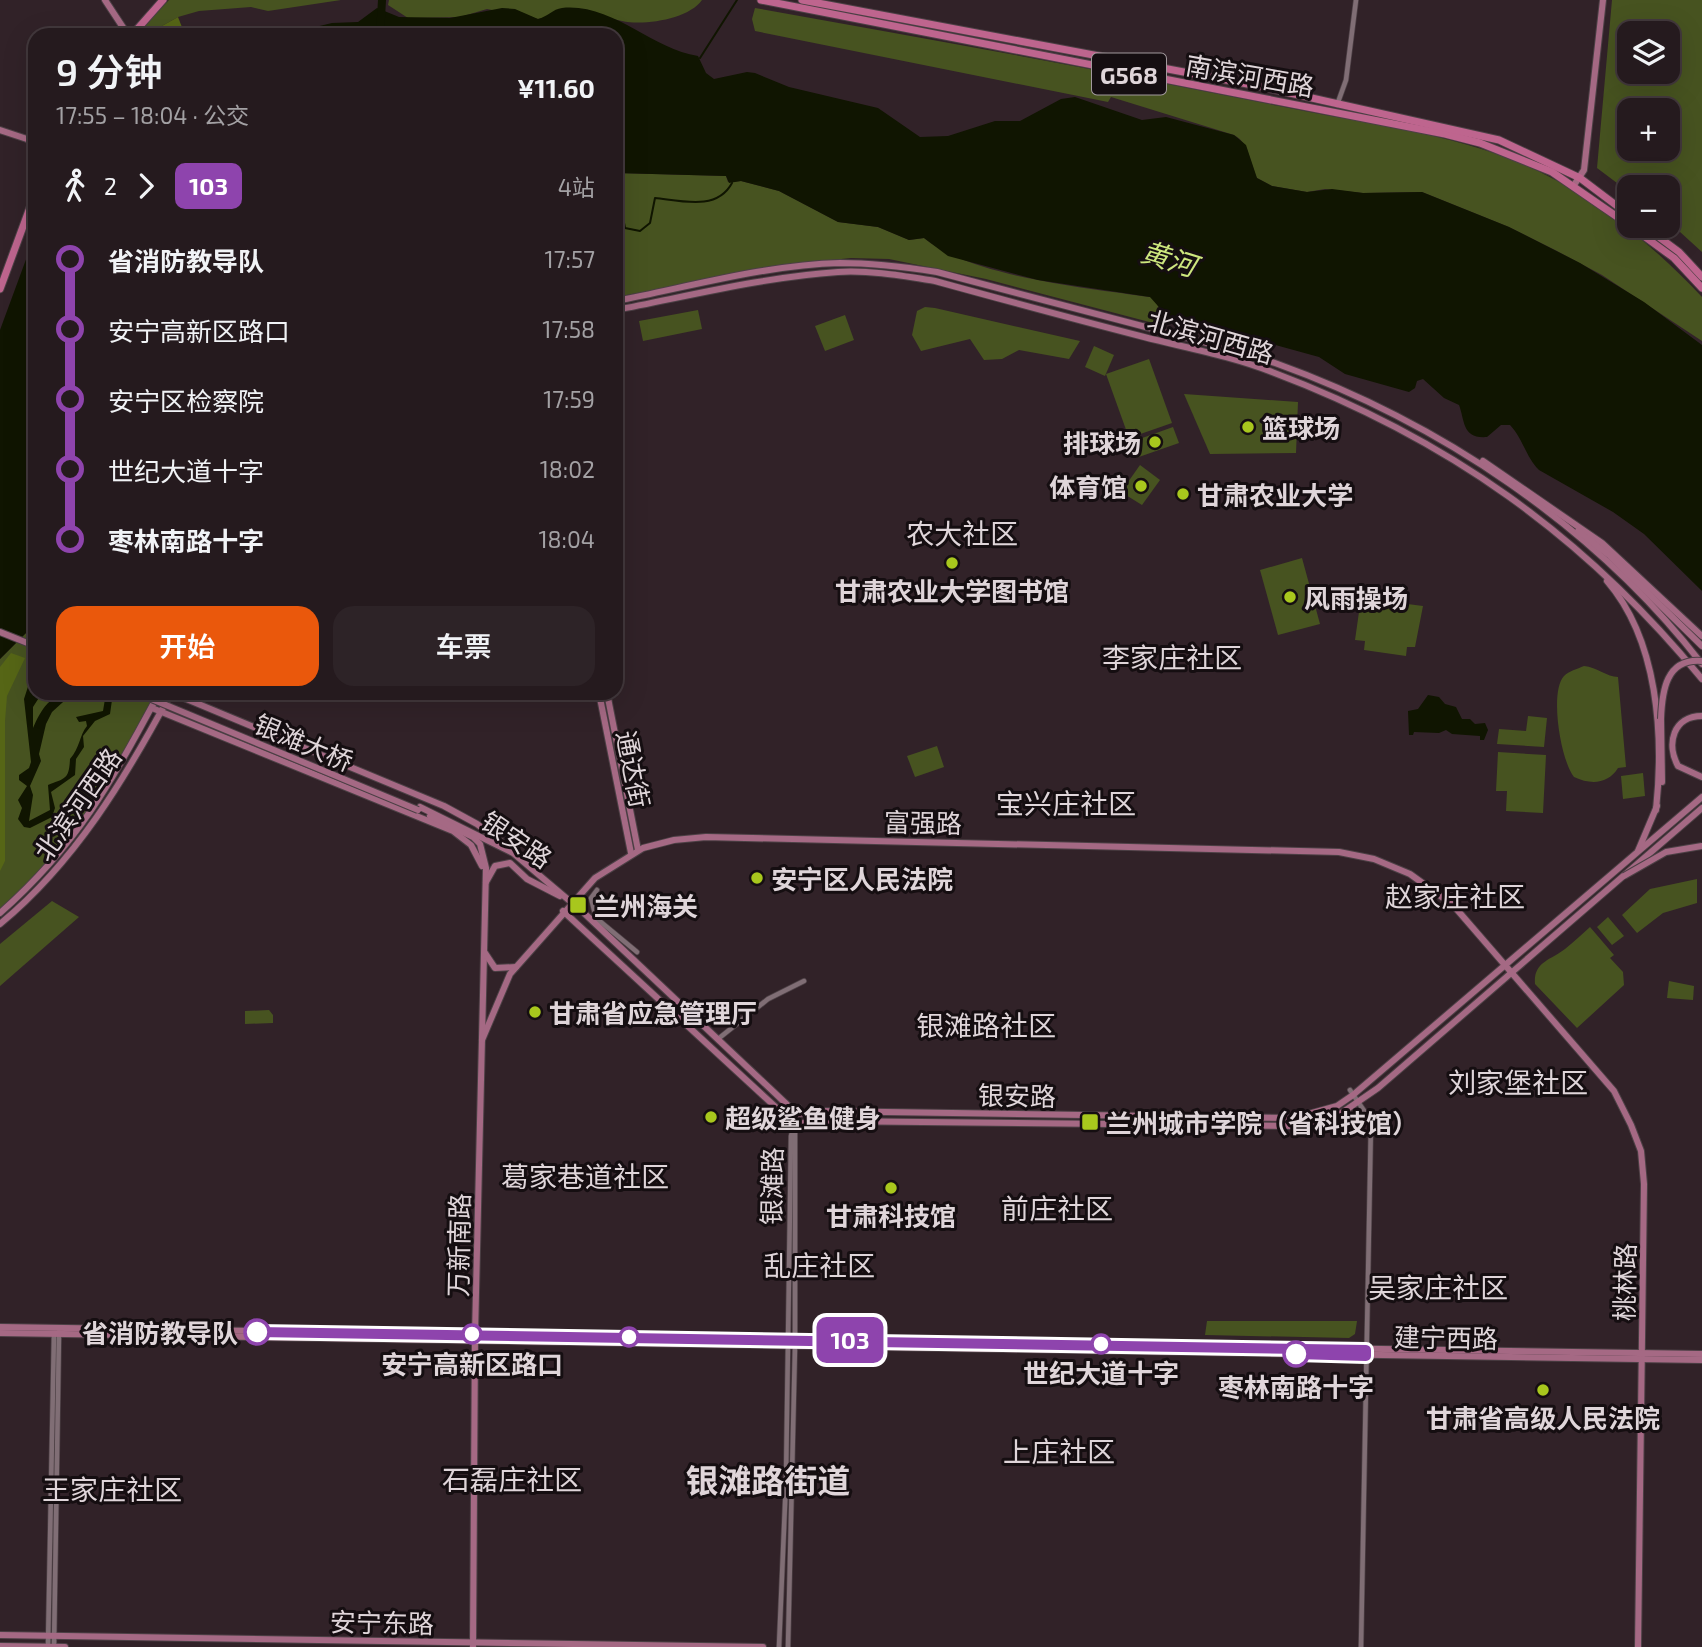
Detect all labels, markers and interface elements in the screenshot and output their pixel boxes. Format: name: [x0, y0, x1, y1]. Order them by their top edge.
map controls: [1617, 21, 1680, 238]
button: layers: [1617, 21, 1680, 84]
text: 9 分钟: [56, 48, 162, 94]
street label: 南滨河西路: [1183, 48, 1317, 102]
road number: G568: [1092, 54, 1166, 94]
text: ¥11.60: [517, 72, 595, 103]
button: +: [1617, 98, 1680, 161]
text: 17:55 – 18:04 · 公交: [56, 101, 249, 129]
icon: walk: [56, 167, 94, 205]
icon: forward: [127, 167, 165, 205]
text: 103: [189, 171, 228, 200]
text: 2: [104, 172, 117, 200]
text: 4站: [558, 173, 595, 201]
button: −: [1617, 175, 1680, 238]
water label: 黄河: [1137, 234, 1206, 284]
text: 省消防教导队: [108, 245, 264, 276]
text: 17:57: [545, 245, 595, 273]
street label: 北滨河西路: [1144, 303, 1278, 369]
text: 安宁高新区路口: [108, 315, 290, 346]
text: 17:58: [542, 315, 595, 343]
text: 安宁区检察院: [108, 385, 264, 416]
text: 17:59: [543, 385, 595, 413]
place label: 篮球场: [1262, 412, 1340, 443]
marker: 篮球场: [1240, 419, 1256, 435]
place label: 排球场: [1063, 427, 1141, 458]
marker: 排球场: [1147, 434, 1163, 450]
text: 世纪大道十字: [108, 455, 264, 486]
text: 18:02: [540, 455, 595, 483]
place label: 体育馆: [1049, 471, 1127, 502]
marker: 体育馆: [1133, 478, 1149, 494]
place label: 甘肃农业大学: [1197, 479, 1353, 510]
marker: 甘肃农业大学: [1175, 486, 1191, 502]
district label: 农大社区: [906, 516, 1018, 550]
text: 枣林南路十字: [108, 525, 264, 556]
text: 18:04: [538, 525, 595, 553]
marker: 甘肃农业大学图书馆: [944, 555, 960, 571]
place label: 甘肃农业大学图书馆: [835, 575, 1069, 606]
place label: 风雨操场: [1304, 582, 1408, 613]
marker: 风雨操场: [1282, 589, 1298, 605]
button: 开始: [56, 606, 319, 686]
button: 车票: [333, 606, 595, 686]
district label: 李家庄社区: [1102, 640, 1242, 674]
street label: 银滩大桥: [250, 707, 358, 777]
street label: 通达街: [611, 728, 657, 810]
street label: 北滨河西路: [27, 742, 127, 866]
district label: 宝兴庄社区: [996, 786, 1136, 820]
street label: 银安路: [476, 804, 558, 874]
street label: 富强路: [884, 806, 962, 838]
place label: 安宁区人民法院: [771, 863, 953, 894]
marker: 安宁区人民法院: [749, 870, 765, 886]
district label: 赵家庄社区: [1385, 879, 1525, 913]
place label: 兰州海关: [594, 890, 698, 921]
marker: 兰州海关: [568, 895, 588, 915]
place label: 甘肃省应急管理厅: [549, 997, 757, 1028]
marker: 甘肃省应急管理厅: [527, 1004, 543, 1020]
district label: 银滩路社区: [916, 1008, 1056, 1042]
district label: 刘家堡社区: [1448, 1065, 1588, 1099]
street label: 银安路: [978, 1079, 1056, 1111]
place label: 超级鲨鱼健身: [725, 1102, 881, 1133]
place label: 兰州城市学院（省科技馆）: [1106, 1107, 1418, 1138]
marker: 超级鲨鱼健身: [703, 1109, 719, 1125]
marker: 兰州城市学院（省科技馆）: [1080, 1112, 1100, 1132]
street label: 银滩路: [755, 1147, 787, 1225]
district label: 葛家巷道社区: [501, 1159, 669, 1193]
marker: 甘肃科技馆: [883, 1180, 899, 1196]
district label: 前庄社区: [1001, 1191, 1113, 1225]
street label: 万新南路: [442, 1193, 474, 1297]
place label: 甘肃科技馆: [826, 1200, 956, 1231]
street label: 桃林路: [1608, 1243, 1640, 1321]
district label: 乱庄社区: [763, 1248, 875, 1282]
district label: 吴家庄社区: [1368, 1270, 1508, 1304]
place label: 省消防教导队: [82, 1317, 238, 1348]
line badge: 103: [810, 1317, 890, 1363]
marker: 省消防教导队: [244, 1319, 270, 1345]
street label: 建宁西路: [1394, 1321, 1498, 1353]
marker: 安宁高新区路口: [462, 1324, 482, 1344]
text: 103: [830, 1325, 870, 1354]
unlabelled marker: [619, 1327, 639, 1347]
marker: 世纪大道十字: [1091, 1334, 1111, 1354]
marker: 枣林南路十字: [1283, 1341, 1309, 1367]
place label: 安宁高新区路口: [381, 1348, 563, 1379]
place label: 世纪大道十字: [1023, 1357, 1179, 1388]
place label: 枣林南路十字: [1218, 1371, 1374, 1402]
marker: 甘肃省高级人民法院: [1535, 1382, 1551, 1398]
place label: 甘肃省高级人民法院: [1426, 1402, 1660, 1433]
district label: 上庄社区: [1003, 1434, 1115, 1468]
district label: 银滩路街道: [686, 1460, 851, 1500]
district label: 石磊庄社区: [442, 1462, 582, 1496]
district label: 王家庄社区: [42, 1472, 182, 1506]
street label: 安宁东路: [330, 1606, 434, 1638]

